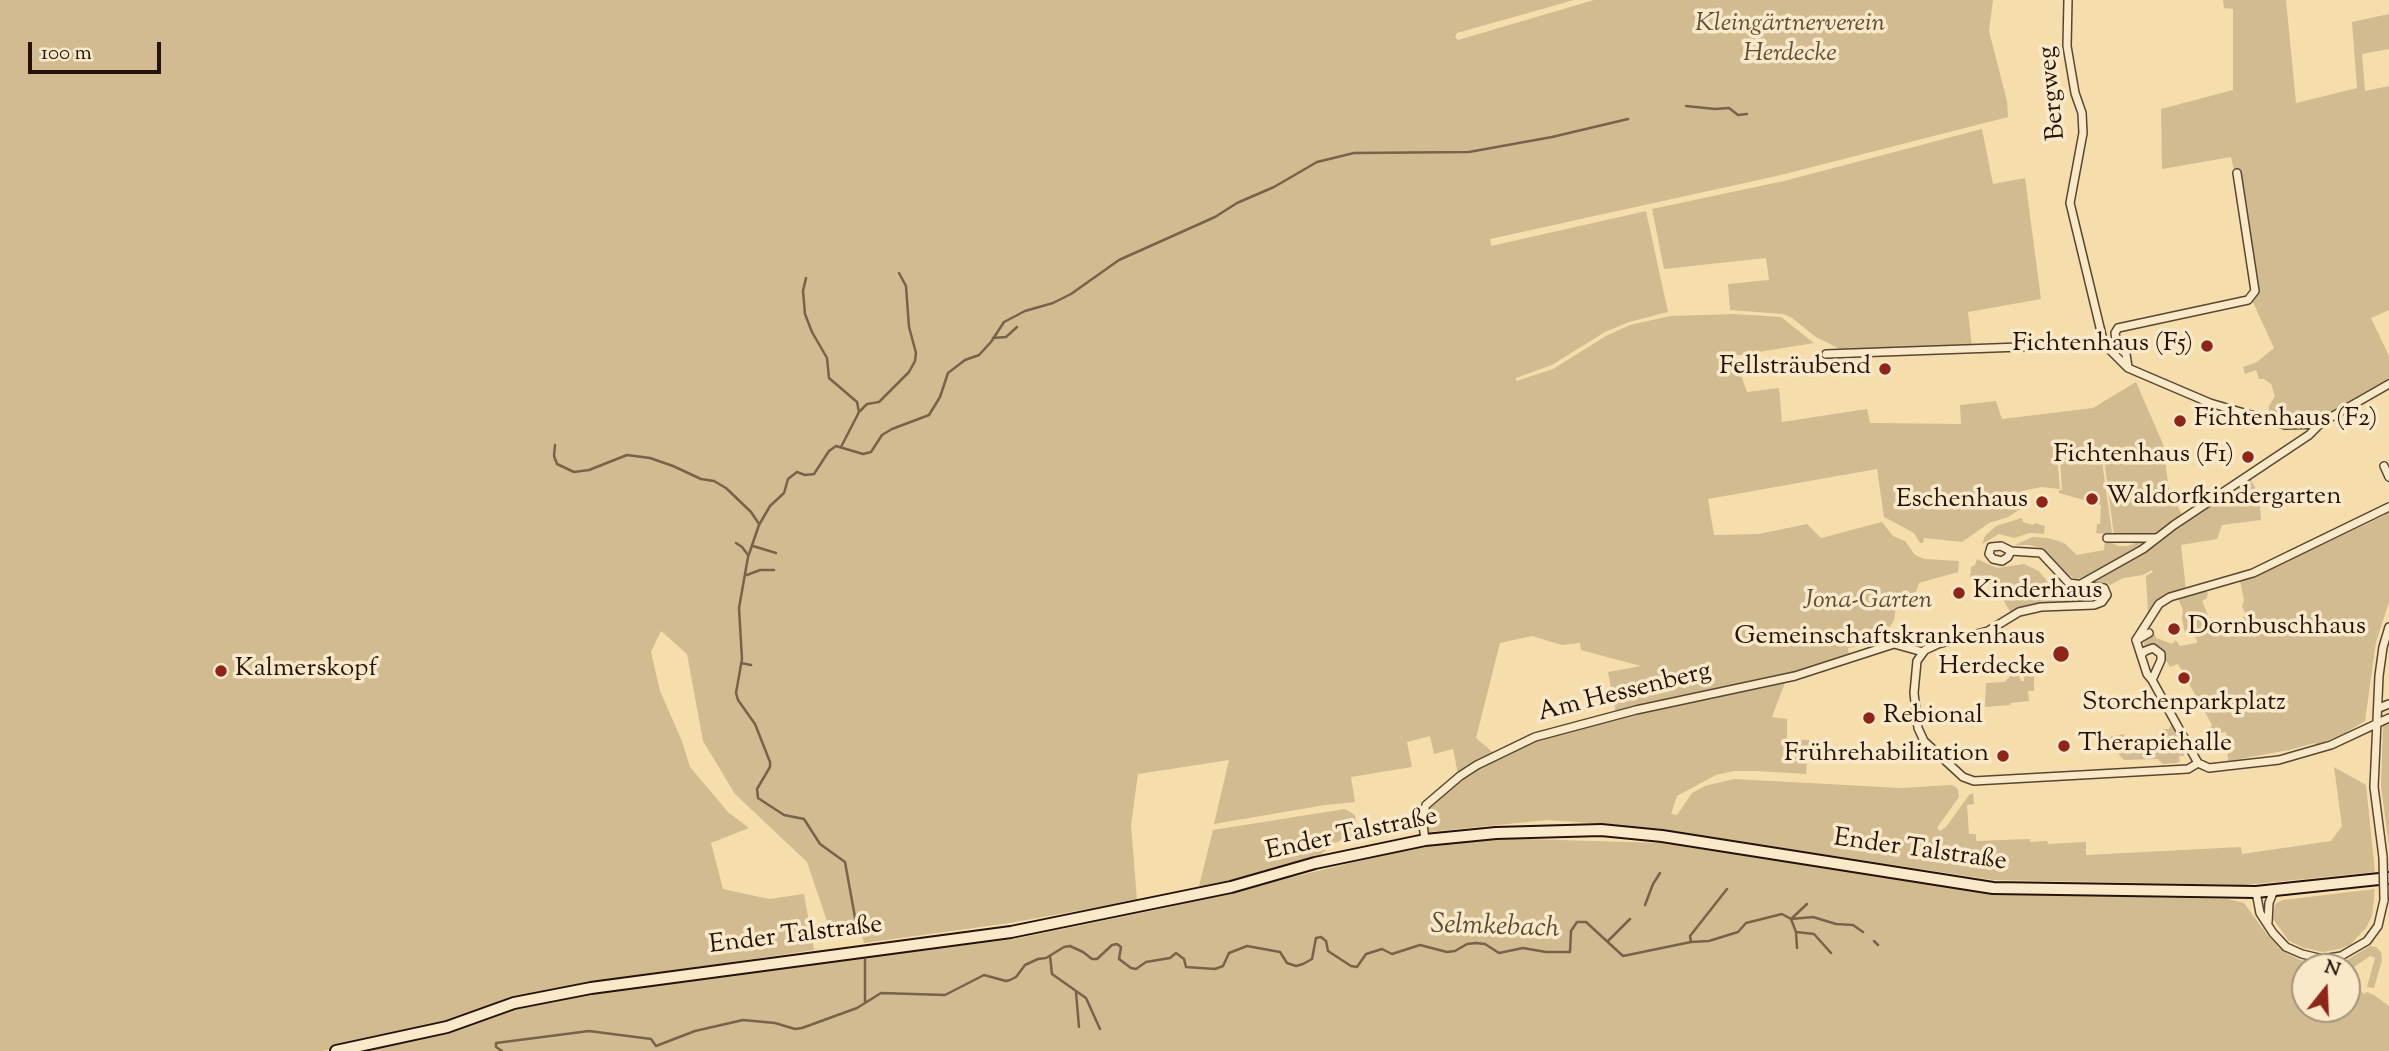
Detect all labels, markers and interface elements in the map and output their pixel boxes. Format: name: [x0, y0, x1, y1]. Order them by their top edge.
park label: Kleingärtnerverein Herdecke: [1695, 10, 1885, 72]
scale bar: [32, 28, 164, 72]
text: 100 m: [41, 39, 92, 69]
street label: Bergweg: [2034, 44, 2074, 142]
place label: Fichtenhaus (F5): [2013, 330, 2193, 362]
marker: Fichtenhaus (F5): [2199, 338, 2215, 354]
place label: Fellsträubend: [1719, 353, 1871, 385]
marker: Fellsträubend: [1877, 361, 1893, 377]
place label: Fichtenhaus (F2): [2194, 405, 2377, 437]
marker: Fichtenhaus (F2): [2172, 413, 2188, 429]
place label: Fichtenhaus (F1): [2054, 441, 2234, 473]
marker: Fichtenhaus (F1): [2240, 449, 2256, 465]
place label: Waldorfkindergarten: [2106, 483, 2342, 515]
place label: Eschenhaus: [1896, 486, 2028, 518]
marker: Waldorfkindergarten: [2084, 491, 2100, 507]
marker: Eschenhaus: [2034, 494, 2050, 510]
place label: Kinderhaus: [1973, 577, 2103, 609]
marker: Kinderhaus: [1951, 585, 1967, 601]
park label: Jona-Garten: [1804, 587, 1932, 619]
place label: Dornbuschhaus: [2188, 613, 2366, 645]
marker: Dornbuschhaus: [2166, 621, 2182, 637]
place label: Gemeinschaftskrankenhaus Herdecke: [1734, 623, 2045, 684]
marker: Gemeinschaftskrankenhaus Herdecke: [2051, 644, 2071, 664]
place label: Kalmerskopf: [235, 655, 377, 687]
street label: Am Hessenberg: [1535, 657, 1715, 731]
marker: Kalmerskopf: [213, 663, 229, 679]
marker: Storchenparkplatz: [2176, 670, 2192, 686]
place label: Storchenparkplatz: [2082, 689, 2286, 721]
place label: Rebional: [1883, 702, 1983, 734]
marker: Rebional: [1861, 710, 1877, 726]
place label: Therapiehalle: [2078, 730, 2232, 762]
marker: Therapiehalle: [2056, 738, 2072, 754]
place label: Frührehabilitation: [1784, 740, 1989, 772]
marker: Frührehabilitation: [1995, 748, 2011, 764]
street label: Ender Talstraße: [1263, 803, 1441, 869]
street label: Ender Talstraße: [1831, 824, 2009, 880]
water label: Selmkebach: [1430, 910, 1560, 948]
street label: Ender Talstraße: [707, 911, 885, 963]
north arrow: [2291, 953, 2361, 1023]
text: N: [2321, 954, 2343, 985]

